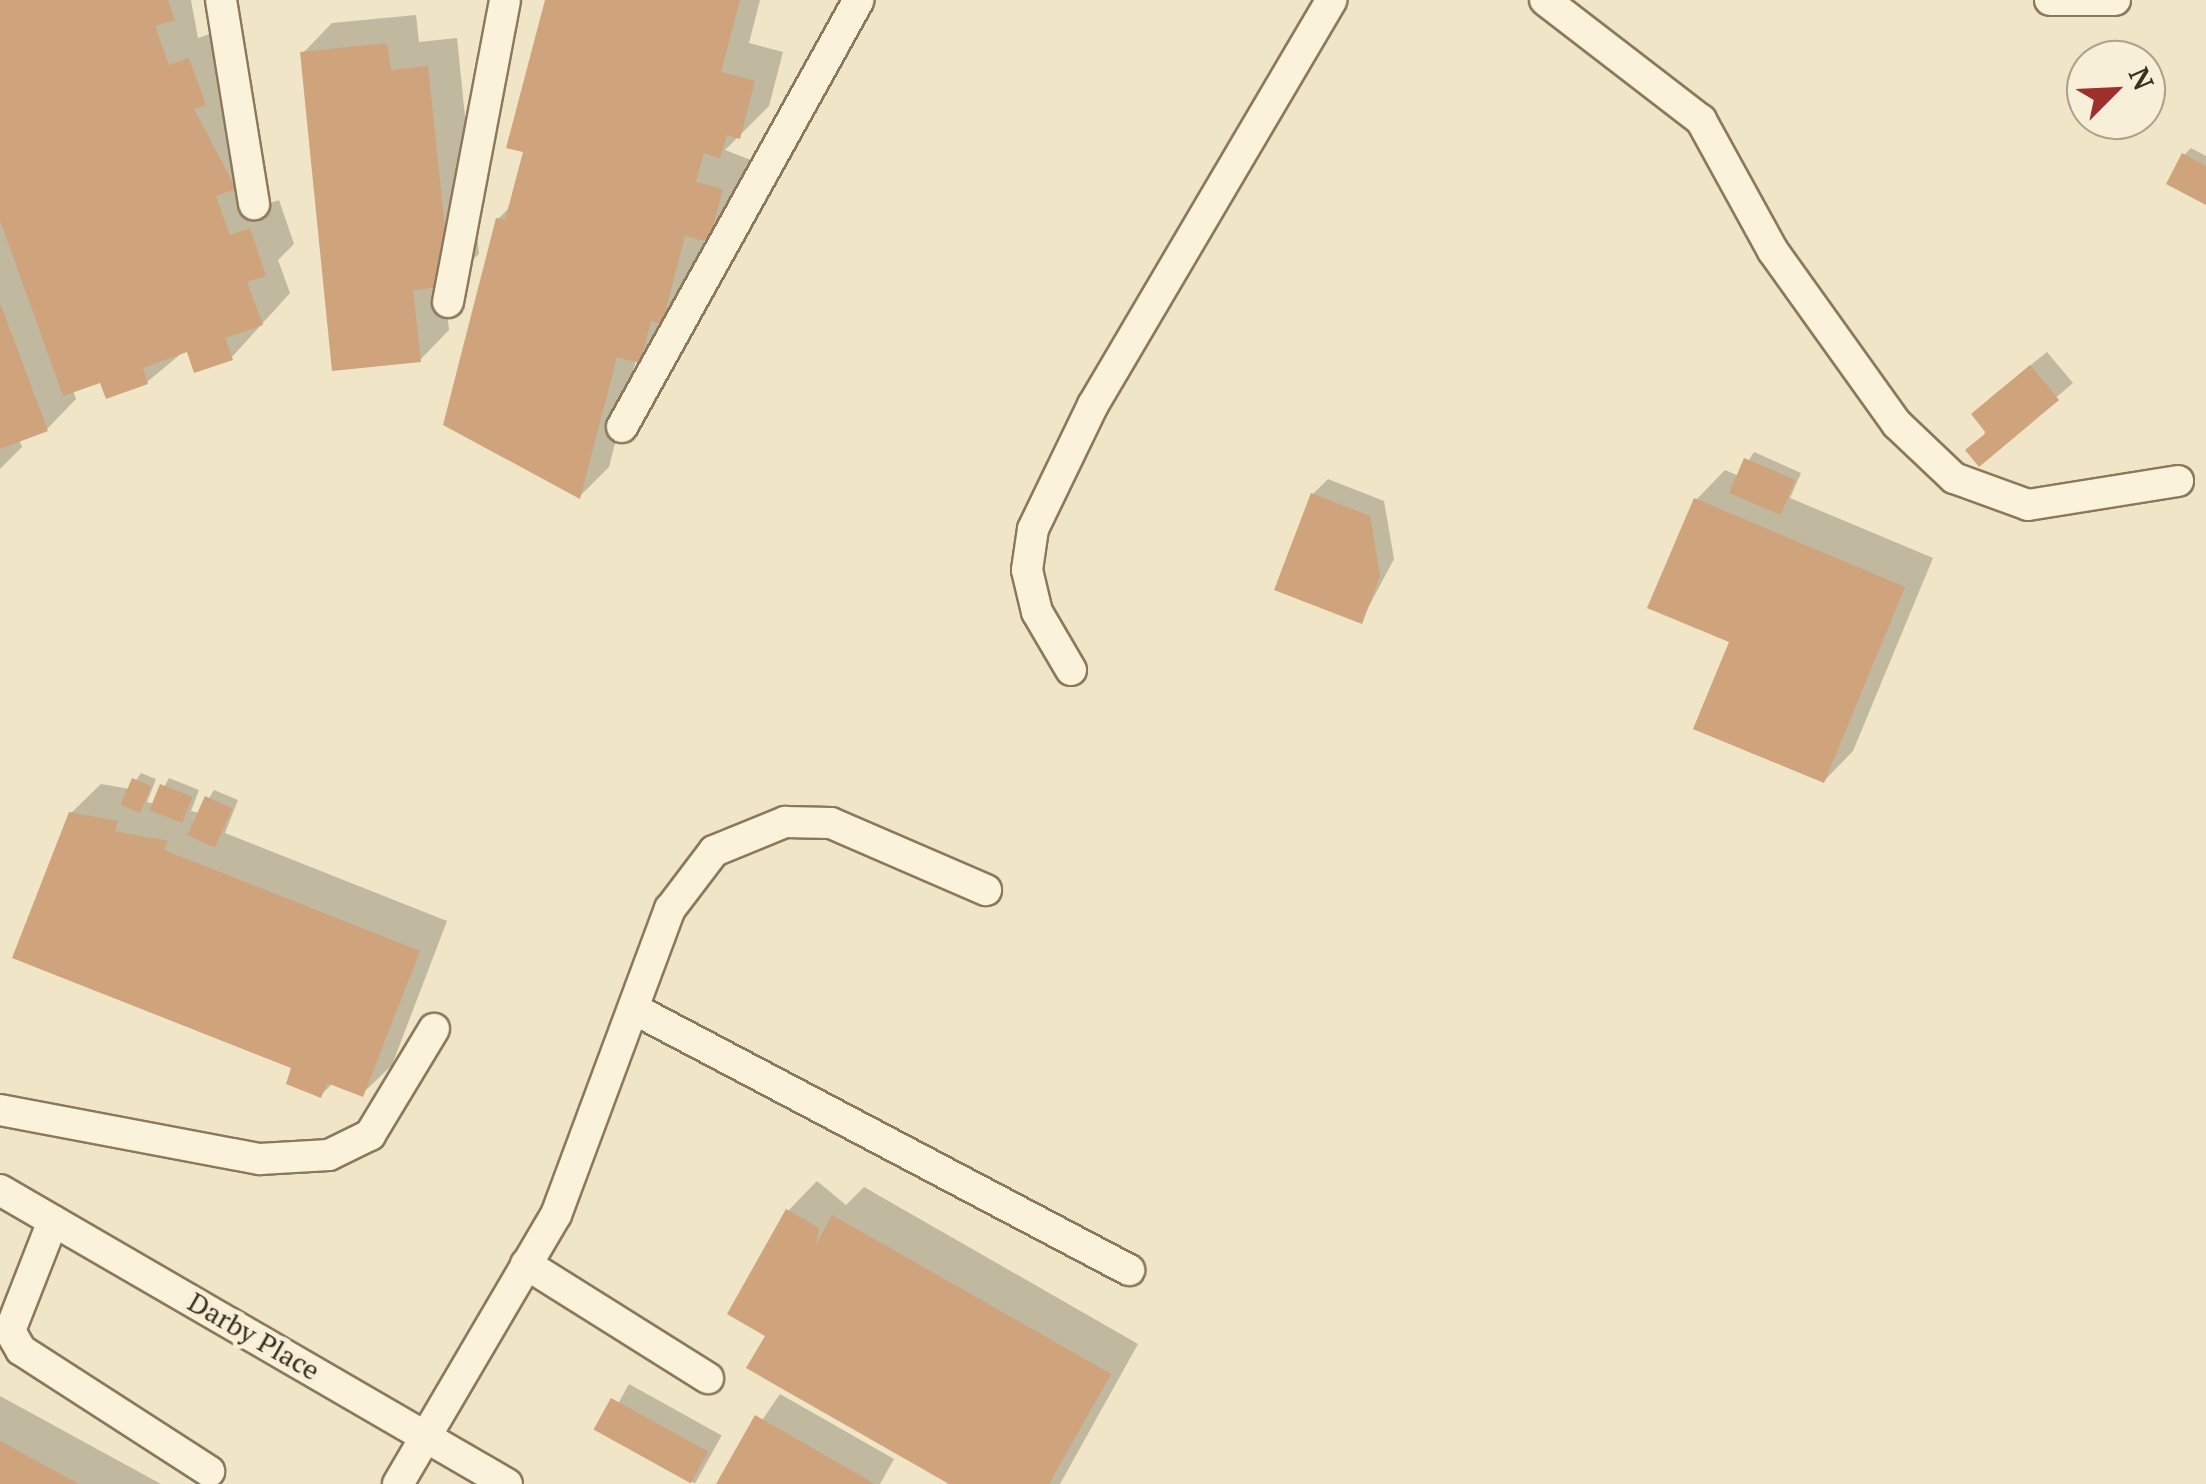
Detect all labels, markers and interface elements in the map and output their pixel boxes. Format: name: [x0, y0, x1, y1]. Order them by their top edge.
north arrow: [2066, 40, 2166, 140]
text: N: [2121, 61, 2163, 96]
street label: Darby Place: [182, 1285, 326, 1387]

